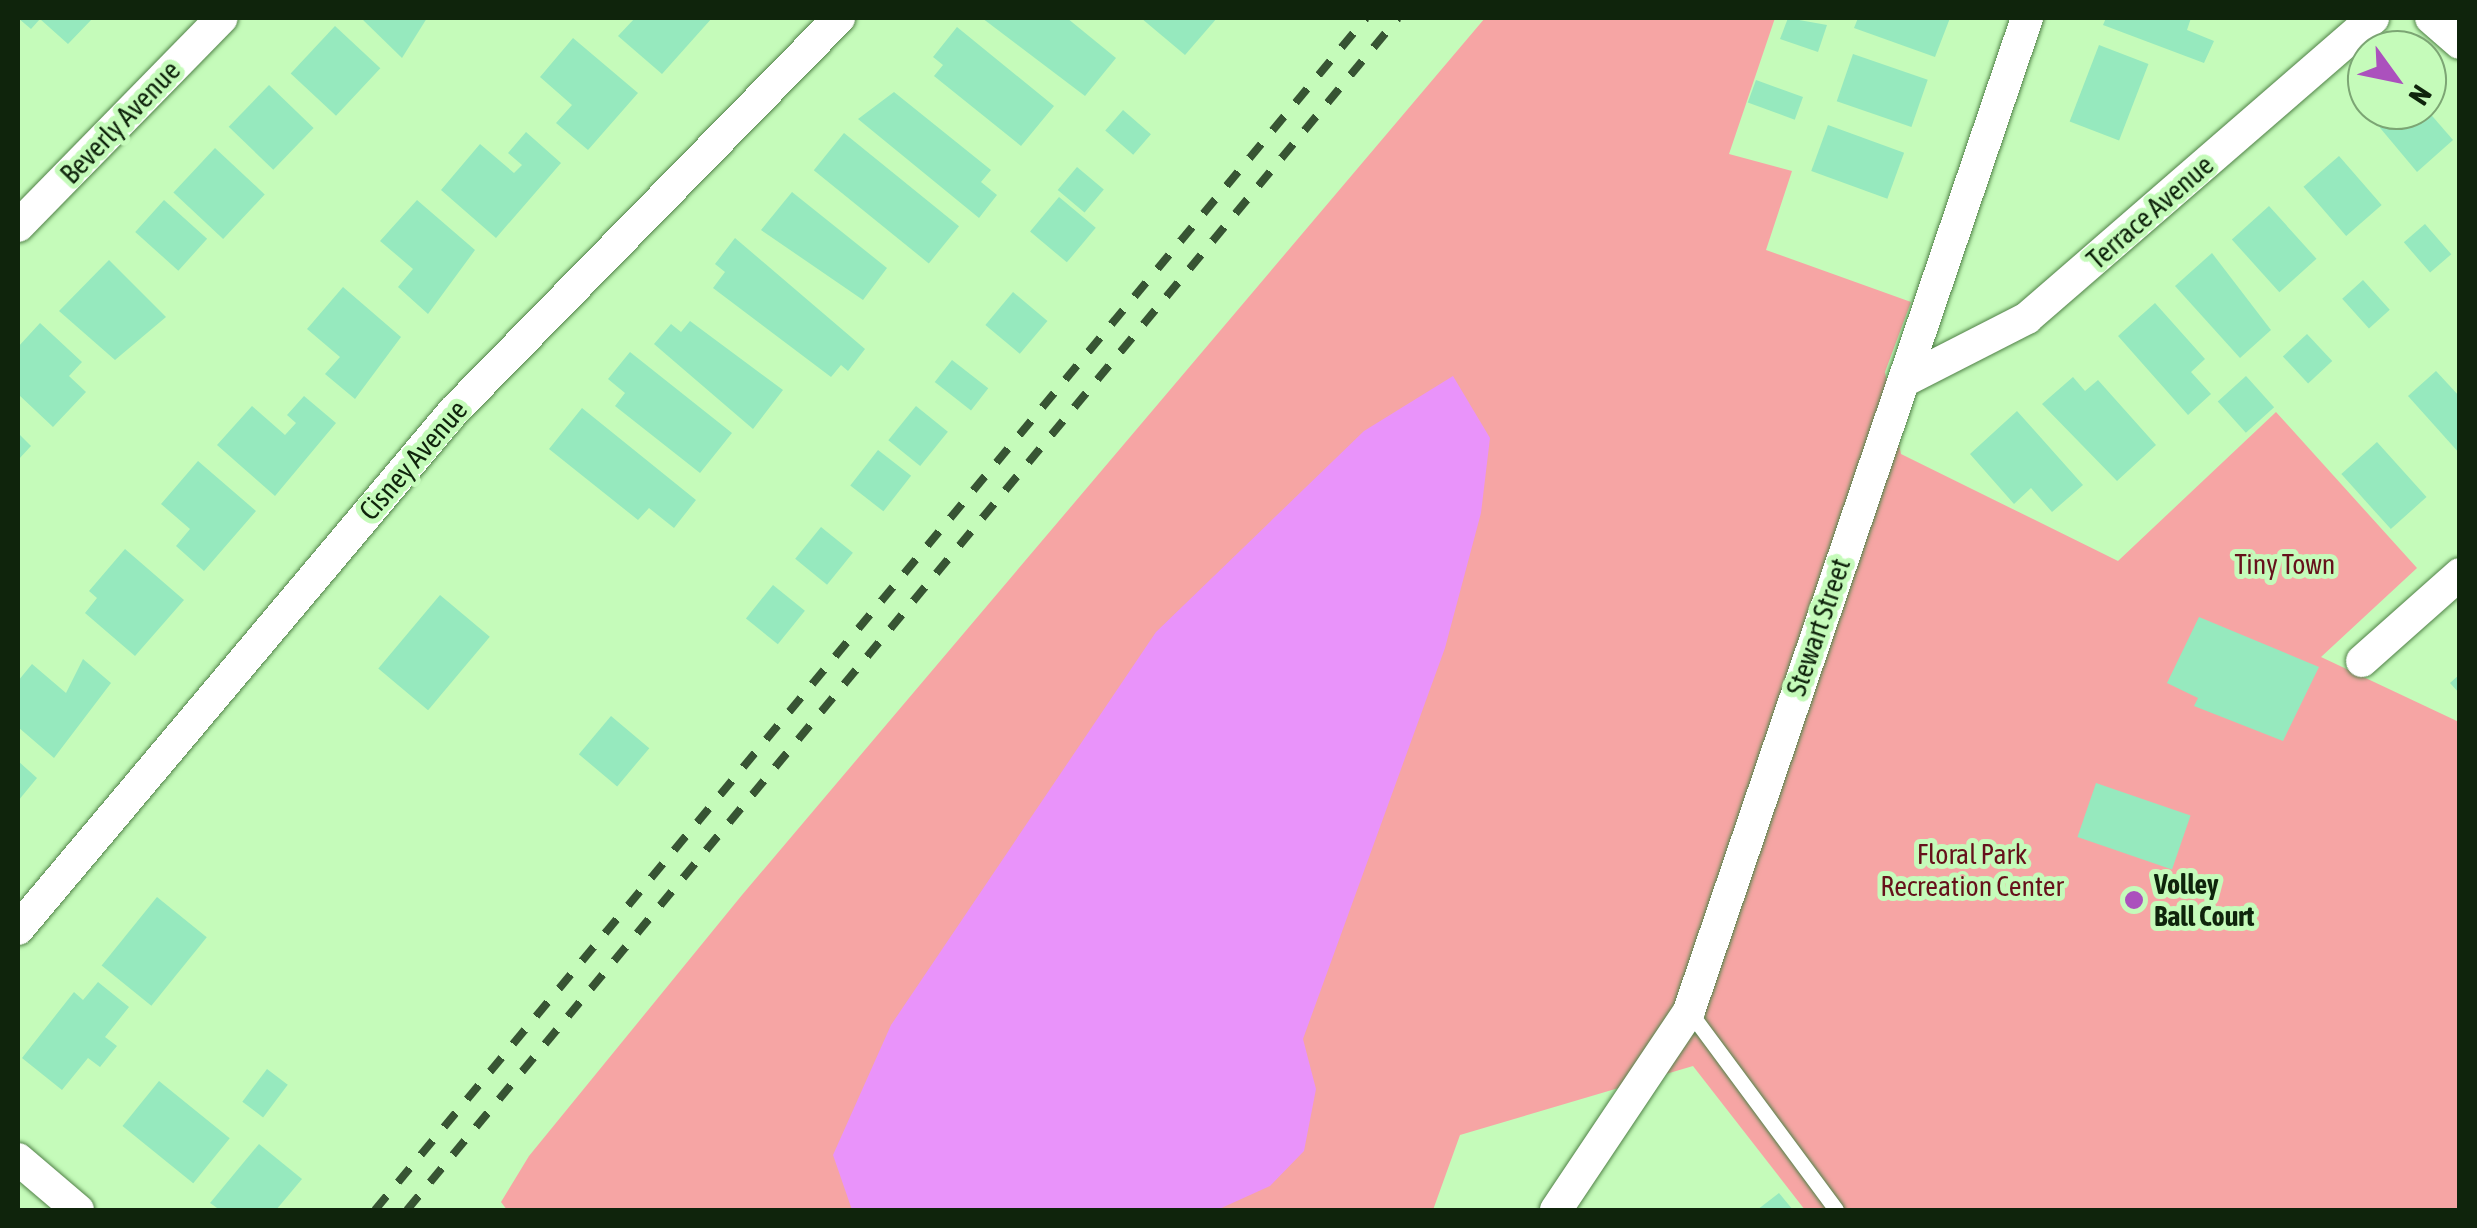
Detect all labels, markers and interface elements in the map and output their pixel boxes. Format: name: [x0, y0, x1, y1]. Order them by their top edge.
north arrow: [2347, 30, 2447, 130]
street label: Beverly Avenue: [53, 54, 187, 190]
text: N: [2403, 80, 2438, 111]
street label: Terrace Avenue: [2080, 148, 2220, 276]
street label: Cisney Avenue: [352, 393, 474, 527]
park label: Tiny Town: [2235, 547, 2335, 581]
street label: Stewart Street: [1779, 554, 1857, 700]
park label: Floral Park Recreation Center: [1880, 837, 2064, 903]
place label: Volley Ball Court: [2154, 867, 2254, 933]
marker: Volley Ball Court: [2123, 889, 2145, 911]

